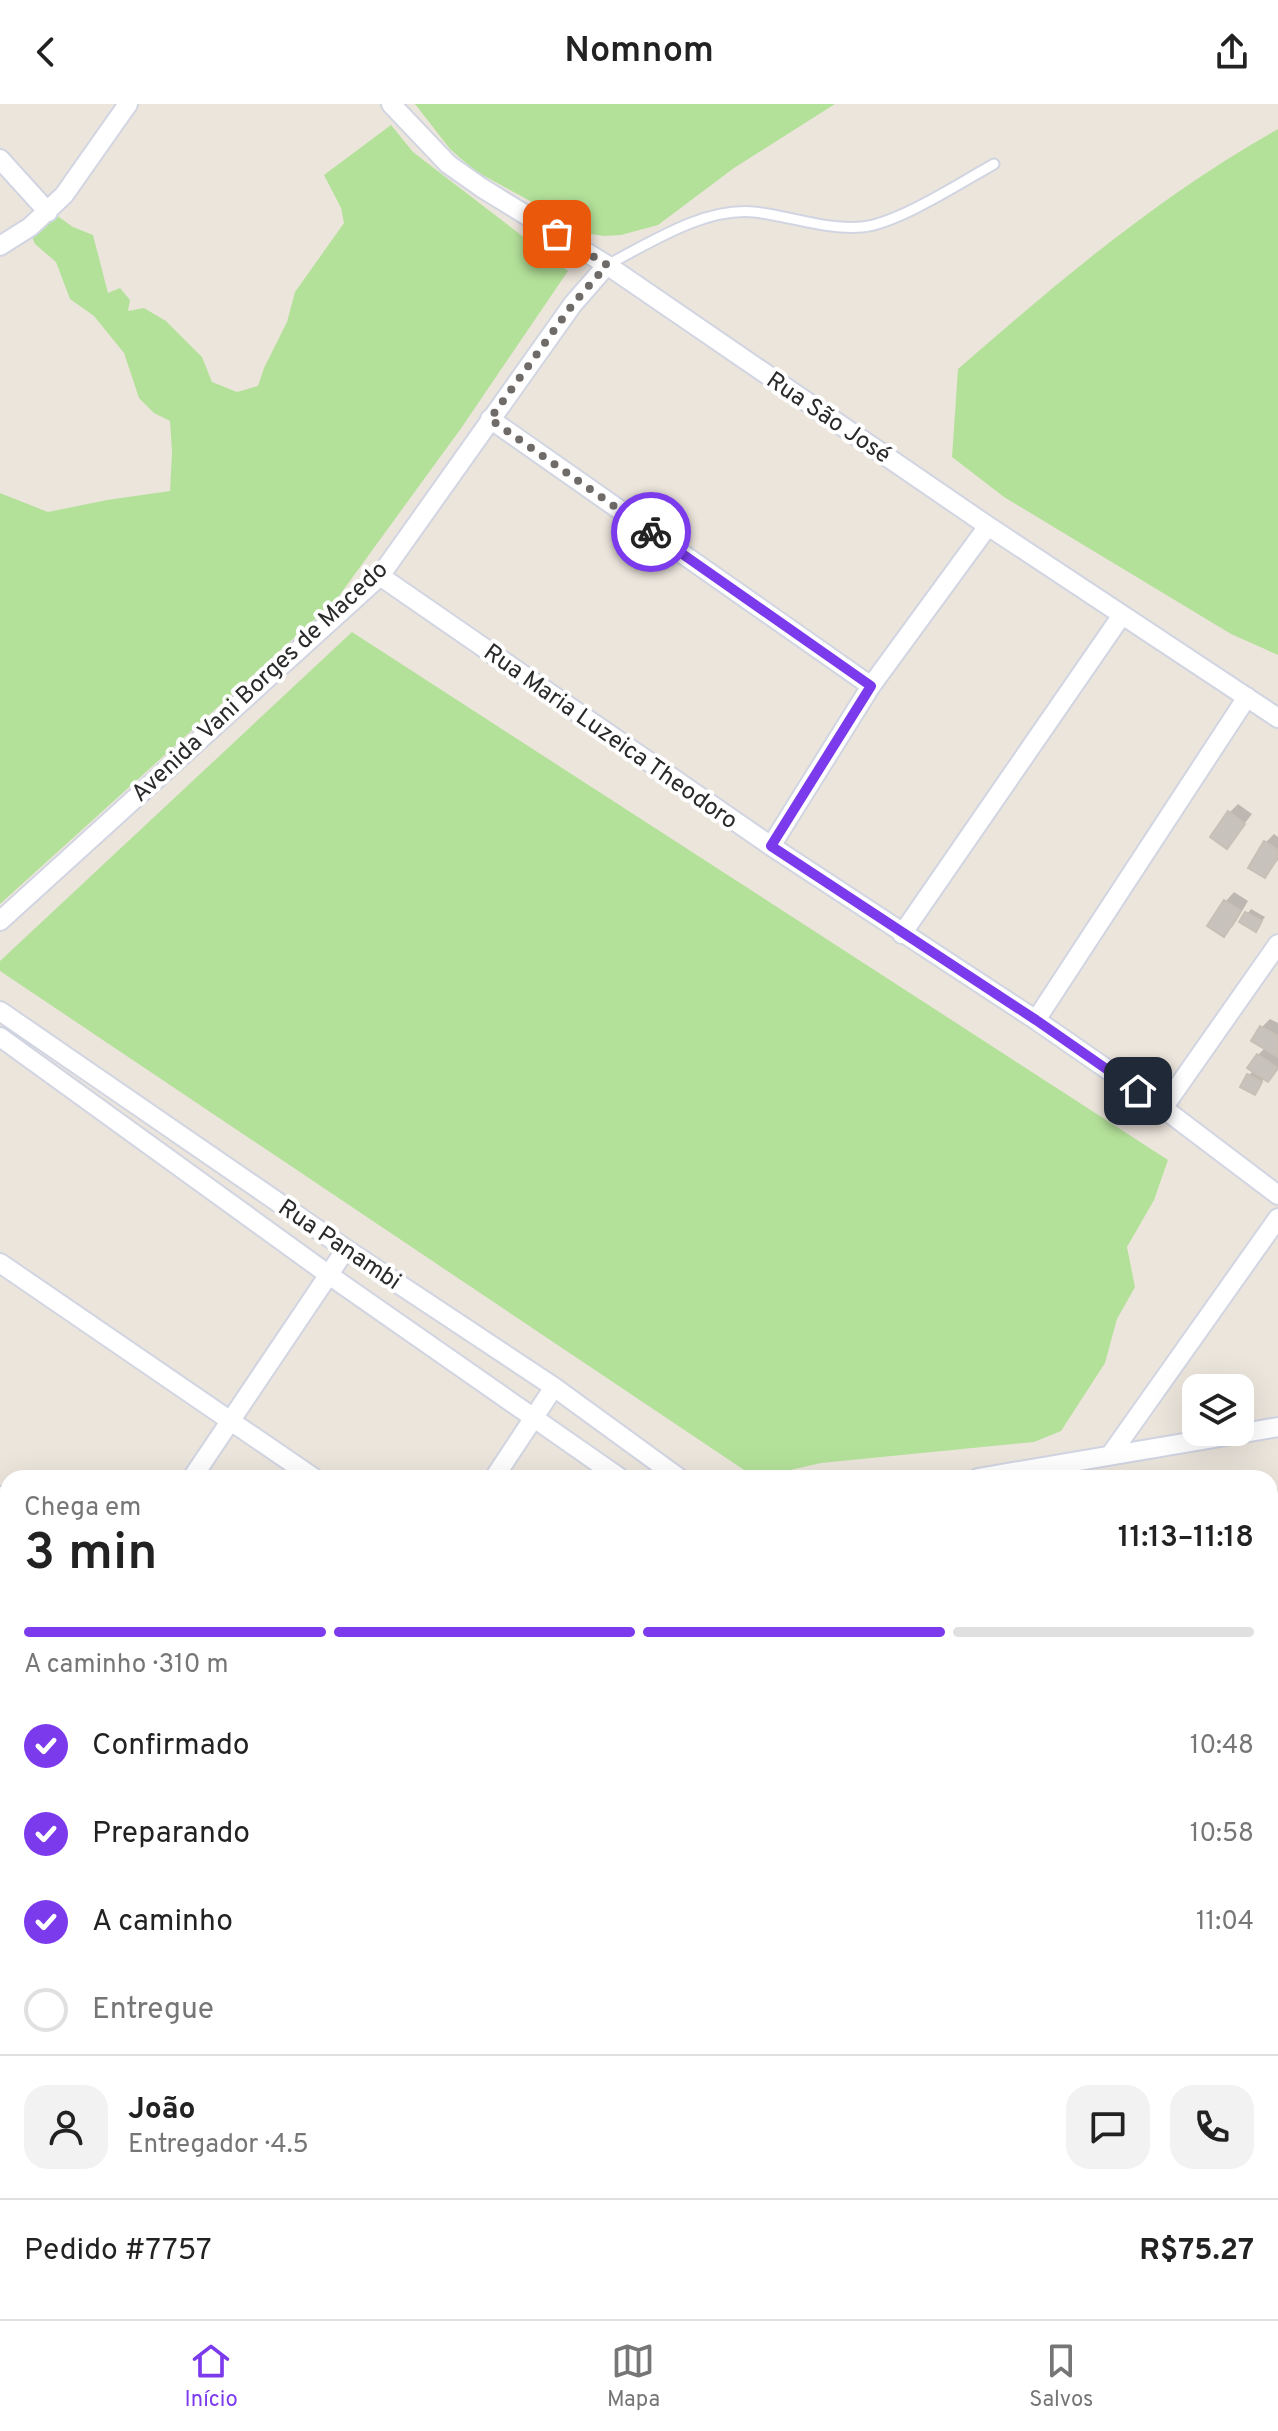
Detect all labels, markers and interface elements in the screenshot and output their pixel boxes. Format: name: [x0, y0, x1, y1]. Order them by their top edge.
text: Nomnom: [564, 29, 714, 75]
icon: back: [24, 30, 68, 74]
icon: share: [1210, 30, 1254, 74]
pin: [523, 200, 591, 268]
icon: bag: [535, 212, 579, 256]
street label: Rua São José: [760, 366, 896, 471]
courier: [611, 492, 691, 572]
icon: bike: [629, 510, 673, 554]
street label: Avenida Vani Borges de Macedo: [126, 556, 395, 809]
street label: Rua Maria Luzeica Theodoro: [477, 638, 743, 837]
pin: [1104, 1057, 1172, 1125]
icon: home: [1116, 1069, 1160, 1113]
street label: Rua Panambi: [272, 1194, 406, 1298]
map controls: [1182, 1374, 1254, 1446]
button: layers: [1182, 1374, 1254, 1446]
text: Chega em: [24, 1492, 141, 1525]
text: 11:13–11:18: [1118, 1520, 1254, 1557]
text: 3 min: [24, 1522, 157, 1588]
text: A caminho · 310 m: [24, 1649, 229, 1682]
icon: check: [24, 1724, 68, 1768]
text: Confirmado: [92, 1728, 250, 1765]
text: 10:48: [1190, 1730, 1254, 1763]
icon: check: [24, 1812, 68, 1856]
text: Preparando: [92, 1816, 250, 1853]
text: 10:58: [1190, 1818, 1254, 1851]
icon: check: [24, 1900, 68, 1944]
text: A caminho: [92, 1904, 233, 1941]
text: 11:04: [1196, 1906, 1254, 1939]
text: Entregue: [92, 1992, 214, 2029]
button: person: [24, 2085, 108, 2169]
button: chat: [1066, 2085, 1150, 2169]
button: phone: [1170, 2085, 1254, 2169]
text: João: [128, 2092, 195, 2129]
text: Entregador · 4.5: [128, 2129, 309, 2162]
text: Pedido #7757: [24, 2233, 212, 2270]
text: R$75.27: [1139, 2233, 1254, 2270]
tab: Início: [185, 2339, 238, 2414]
tab: Mapa: [607, 2339, 660, 2414]
tab: Salvos: [1029, 2339, 1093, 2414]

